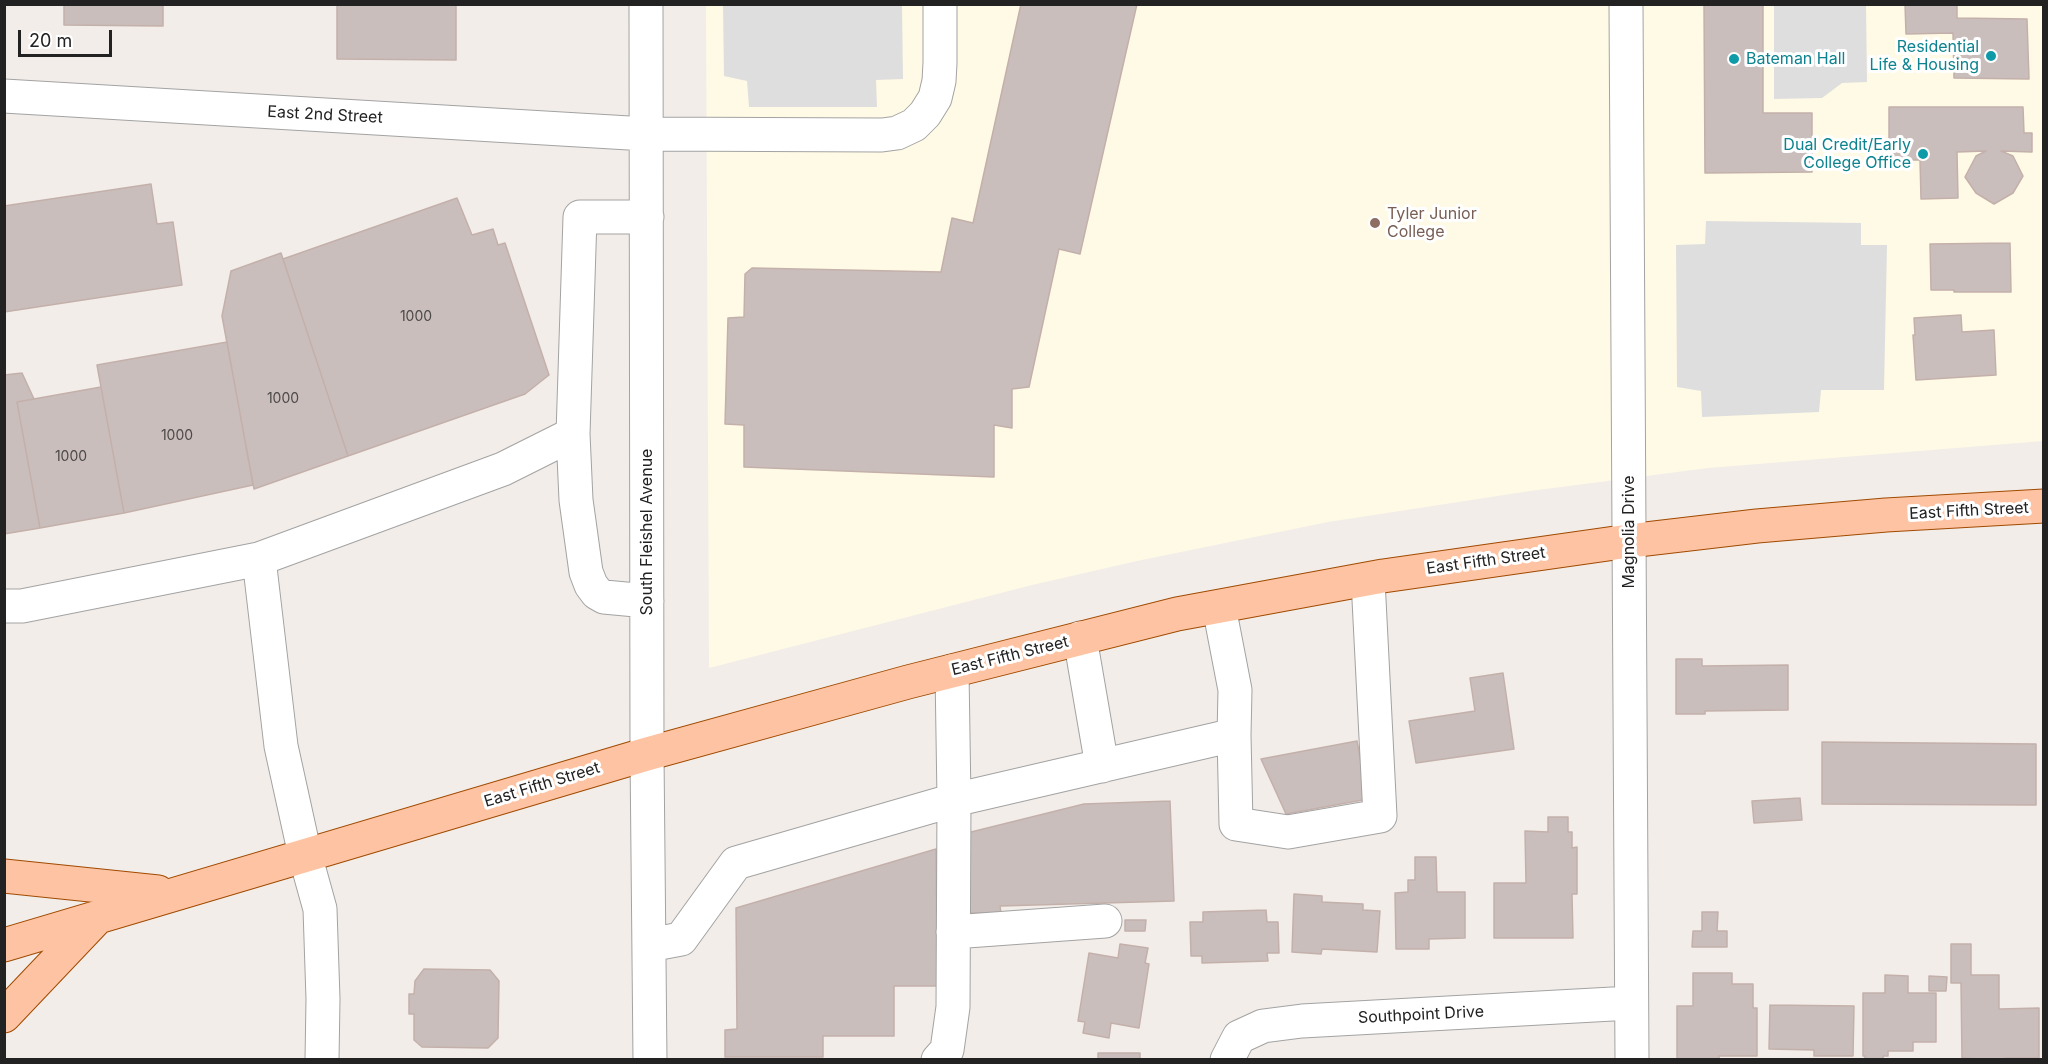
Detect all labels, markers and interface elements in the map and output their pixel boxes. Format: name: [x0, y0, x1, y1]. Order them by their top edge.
scale bar: [21, 18, 116, 56]
text: 20 m: [29, 30, 72, 51]
place label: Residential Life & Housing: [1869, 37, 1979, 75]
place label: Bateman Hall: [1746, 49, 1845, 69]
marker: Residential Life & Housing: [1984, 49, 1998, 63]
marker: Bateman Hall: [1727, 52, 1741, 66]
street label: East 2nd Street: [267, 102, 383, 128]
place label: Dual Credit/Early College Office: [1783, 135, 1911, 173]
marker: Dual Credit/Early College Office: [1916, 147, 1930, 161]
place label: Tyler Junior College: [1387, 204, 1477, 242]
marker: Tyler Junior College: [1368, 216, 1382, 230]
house number: 1000: [400, 309, 432, 325]
house number: 1000: [267, 391, 299, 407]
house number: 1000: [161, 428, 193, 444]
house number: 1000: [55, 449, 87, 465]
street label: South Fleishel Avenue: [637, 449, 657, 615]
street label: Magnolia Drive: [1619, 475, 1639, 589]
street label: East Fifth Street: [1909, 498, 2029, 524]
street label: East Fifth Street: [1425, 543, 1547, 579]
street label: East Fifth Street: [950, 632, 1070, 680]
street label: East Fifth Street: [482, 758, 602, 812]
street label: Southpoint Drive: [1357, 1002, 1485, 1028]

